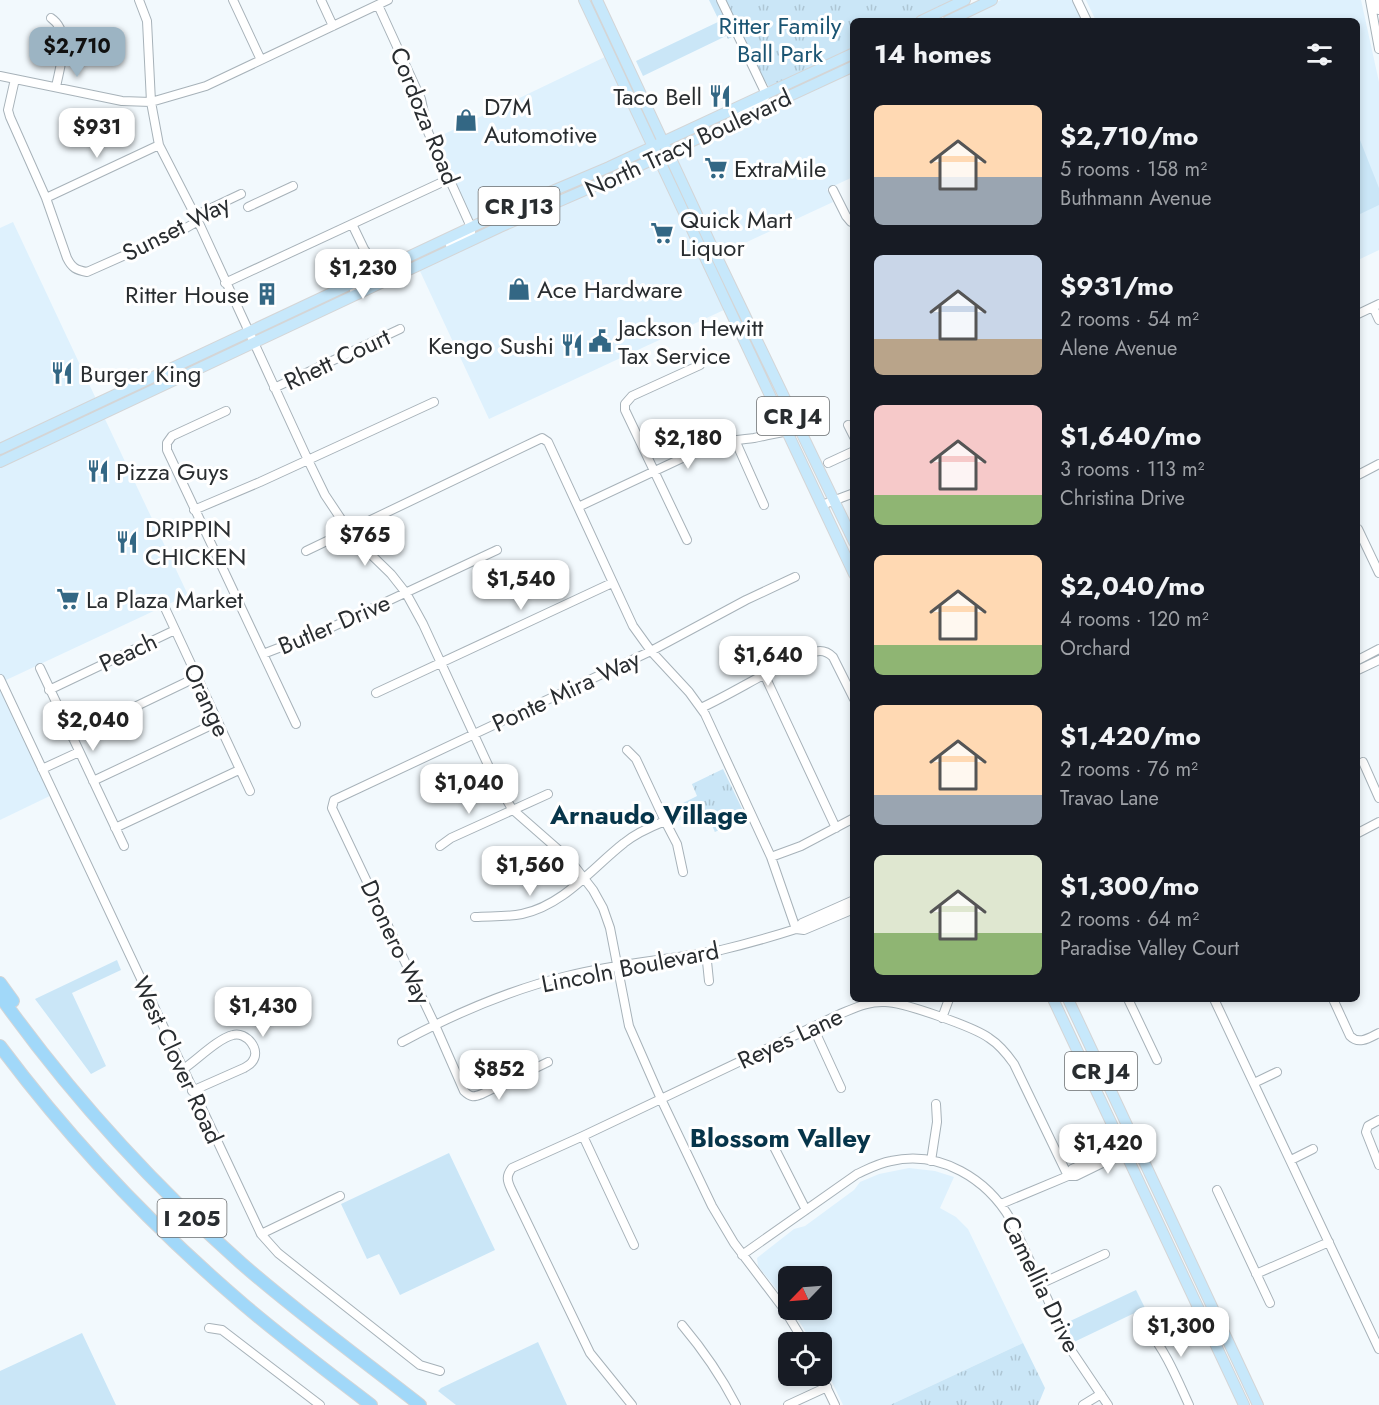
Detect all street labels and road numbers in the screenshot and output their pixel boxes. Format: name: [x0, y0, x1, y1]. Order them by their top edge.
street label: Cordoza Road: [381, 42, 469, 190]
street label: North Tracy Boulevard: [579, 80, 797, 206]
street label: Sunset Way: [116, 186, 236, 270]
road number: CR J13: [478, 187, 560, 225]
street label: Rhett Court: [278, 319, 396, 399]
road number: CR J4: [757, 397, 829, 435]
street label: Butler Drive: [273, 585, 395, 663]
street label: Peach: [93, 623, 163, 681]
street label: Ponte Mira Way: [486, 641, 646, 741]
street label: Orange: [175, 658, 239, 742]
street label: Dronero Way: [352, 874, 440, 1010]
street label: Lincoln Boulevard: [538, 933, 722, 1001]
street label: West Clover Road: [124, 970, 232, 1150]
street label: Reyes Lane: [732, 998, 848, 1078]
road number: CR J4: [1065, 1052, 1137, 1090]
road number: I 205: [158, 1199, 226, 1237]
street label: Camellia Drive: [993, 1210, 1089, 1358]

